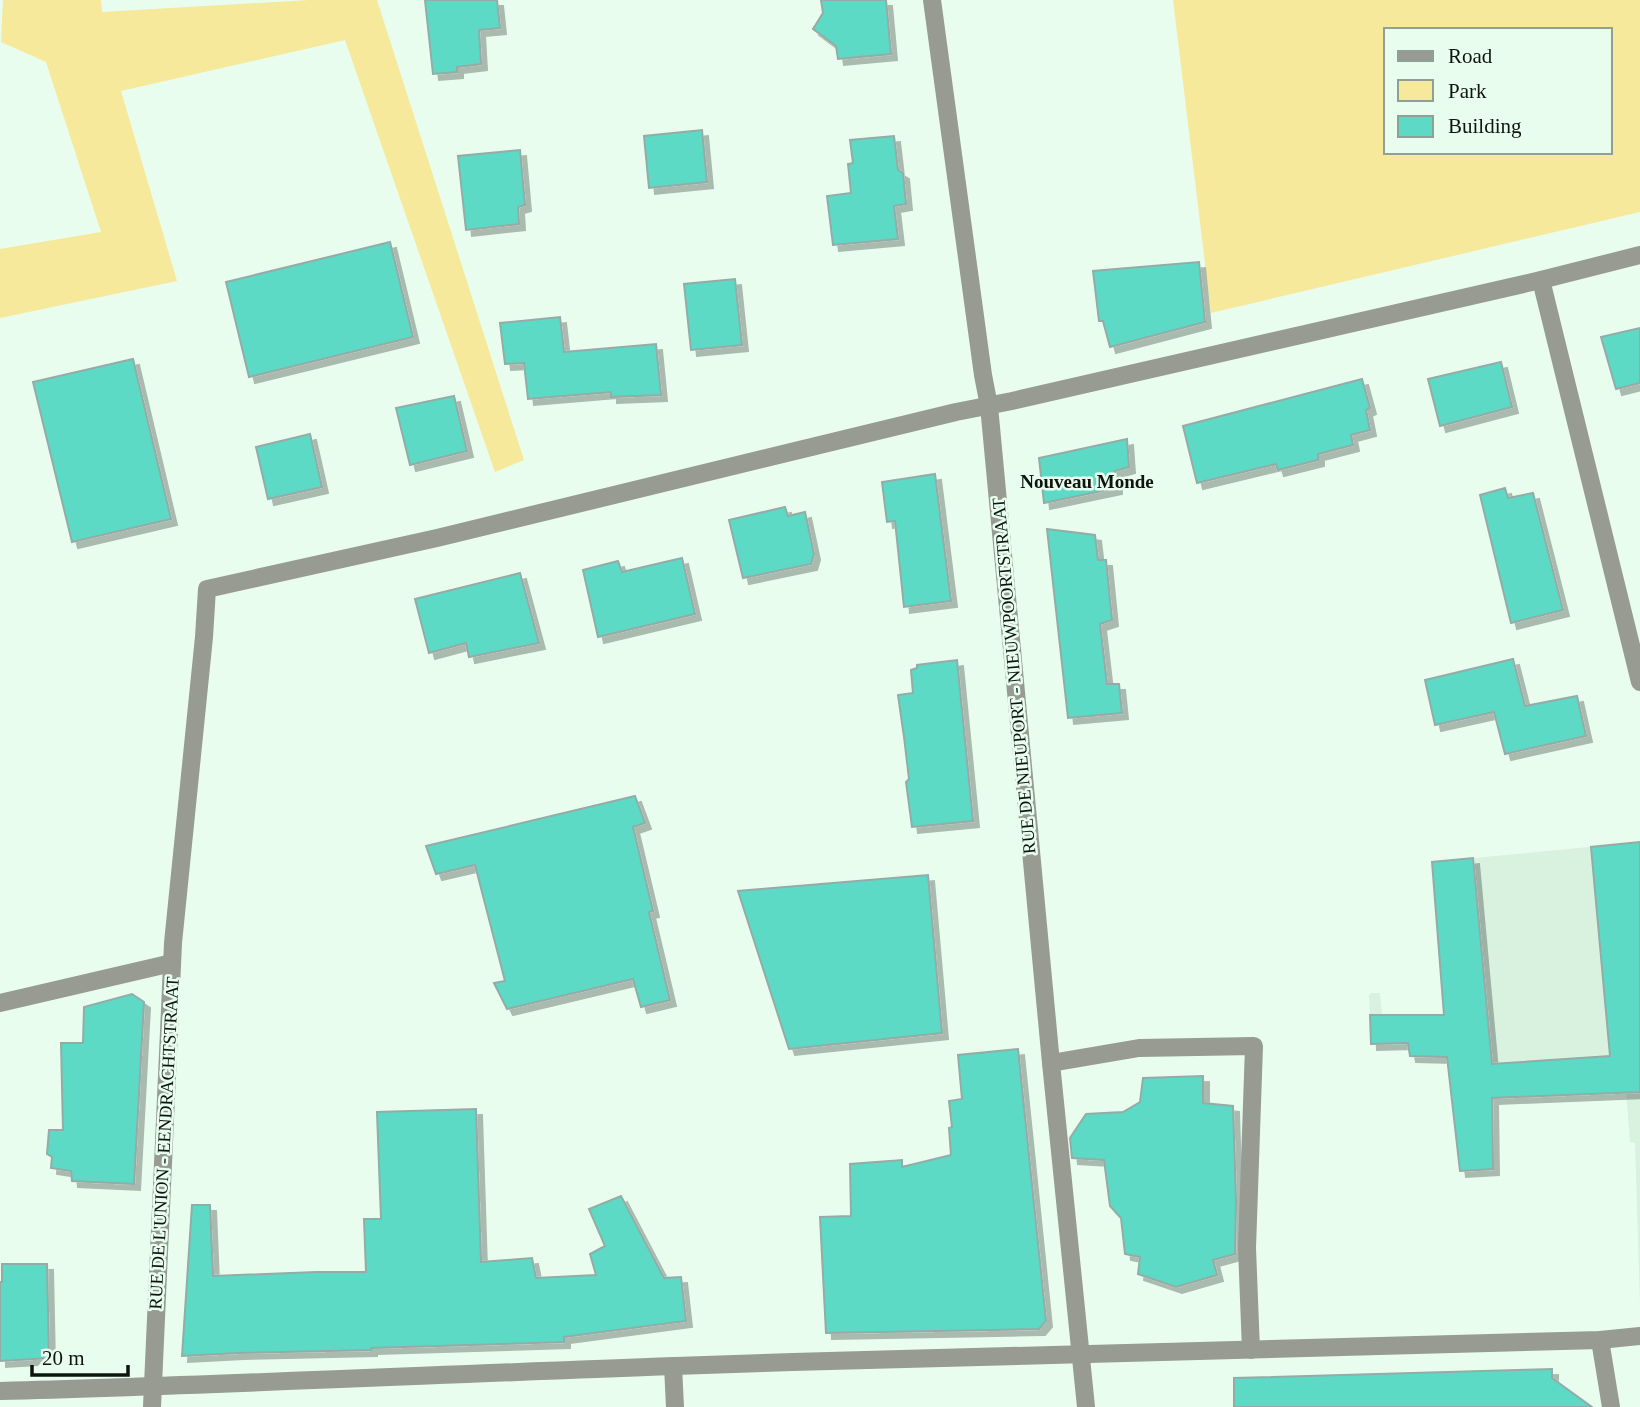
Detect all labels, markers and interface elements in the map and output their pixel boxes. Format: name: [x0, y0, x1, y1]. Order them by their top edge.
legend: [1384, 28, 1612, 154]
text: Road: [1448, 44, 1493, 68]
text: Park: [1448, 79, 1487, 103]
text: Building: [1448, 114, 1522, 138]
district label: Nouveau Monde: [1020, 471, 1154, 492]
street label: RUE DE NIEUPORT - NIEUWPOORTSTRAAT: [988, 497, 1040, 855]
street label: RUE DE L'UNION - EENDRACHTSTRAAT: [145, 976, 183, 1310]
scale bar: [32, 1334, 128, 1378]
text: 20 m: [42, 1346, 85, 1370]

